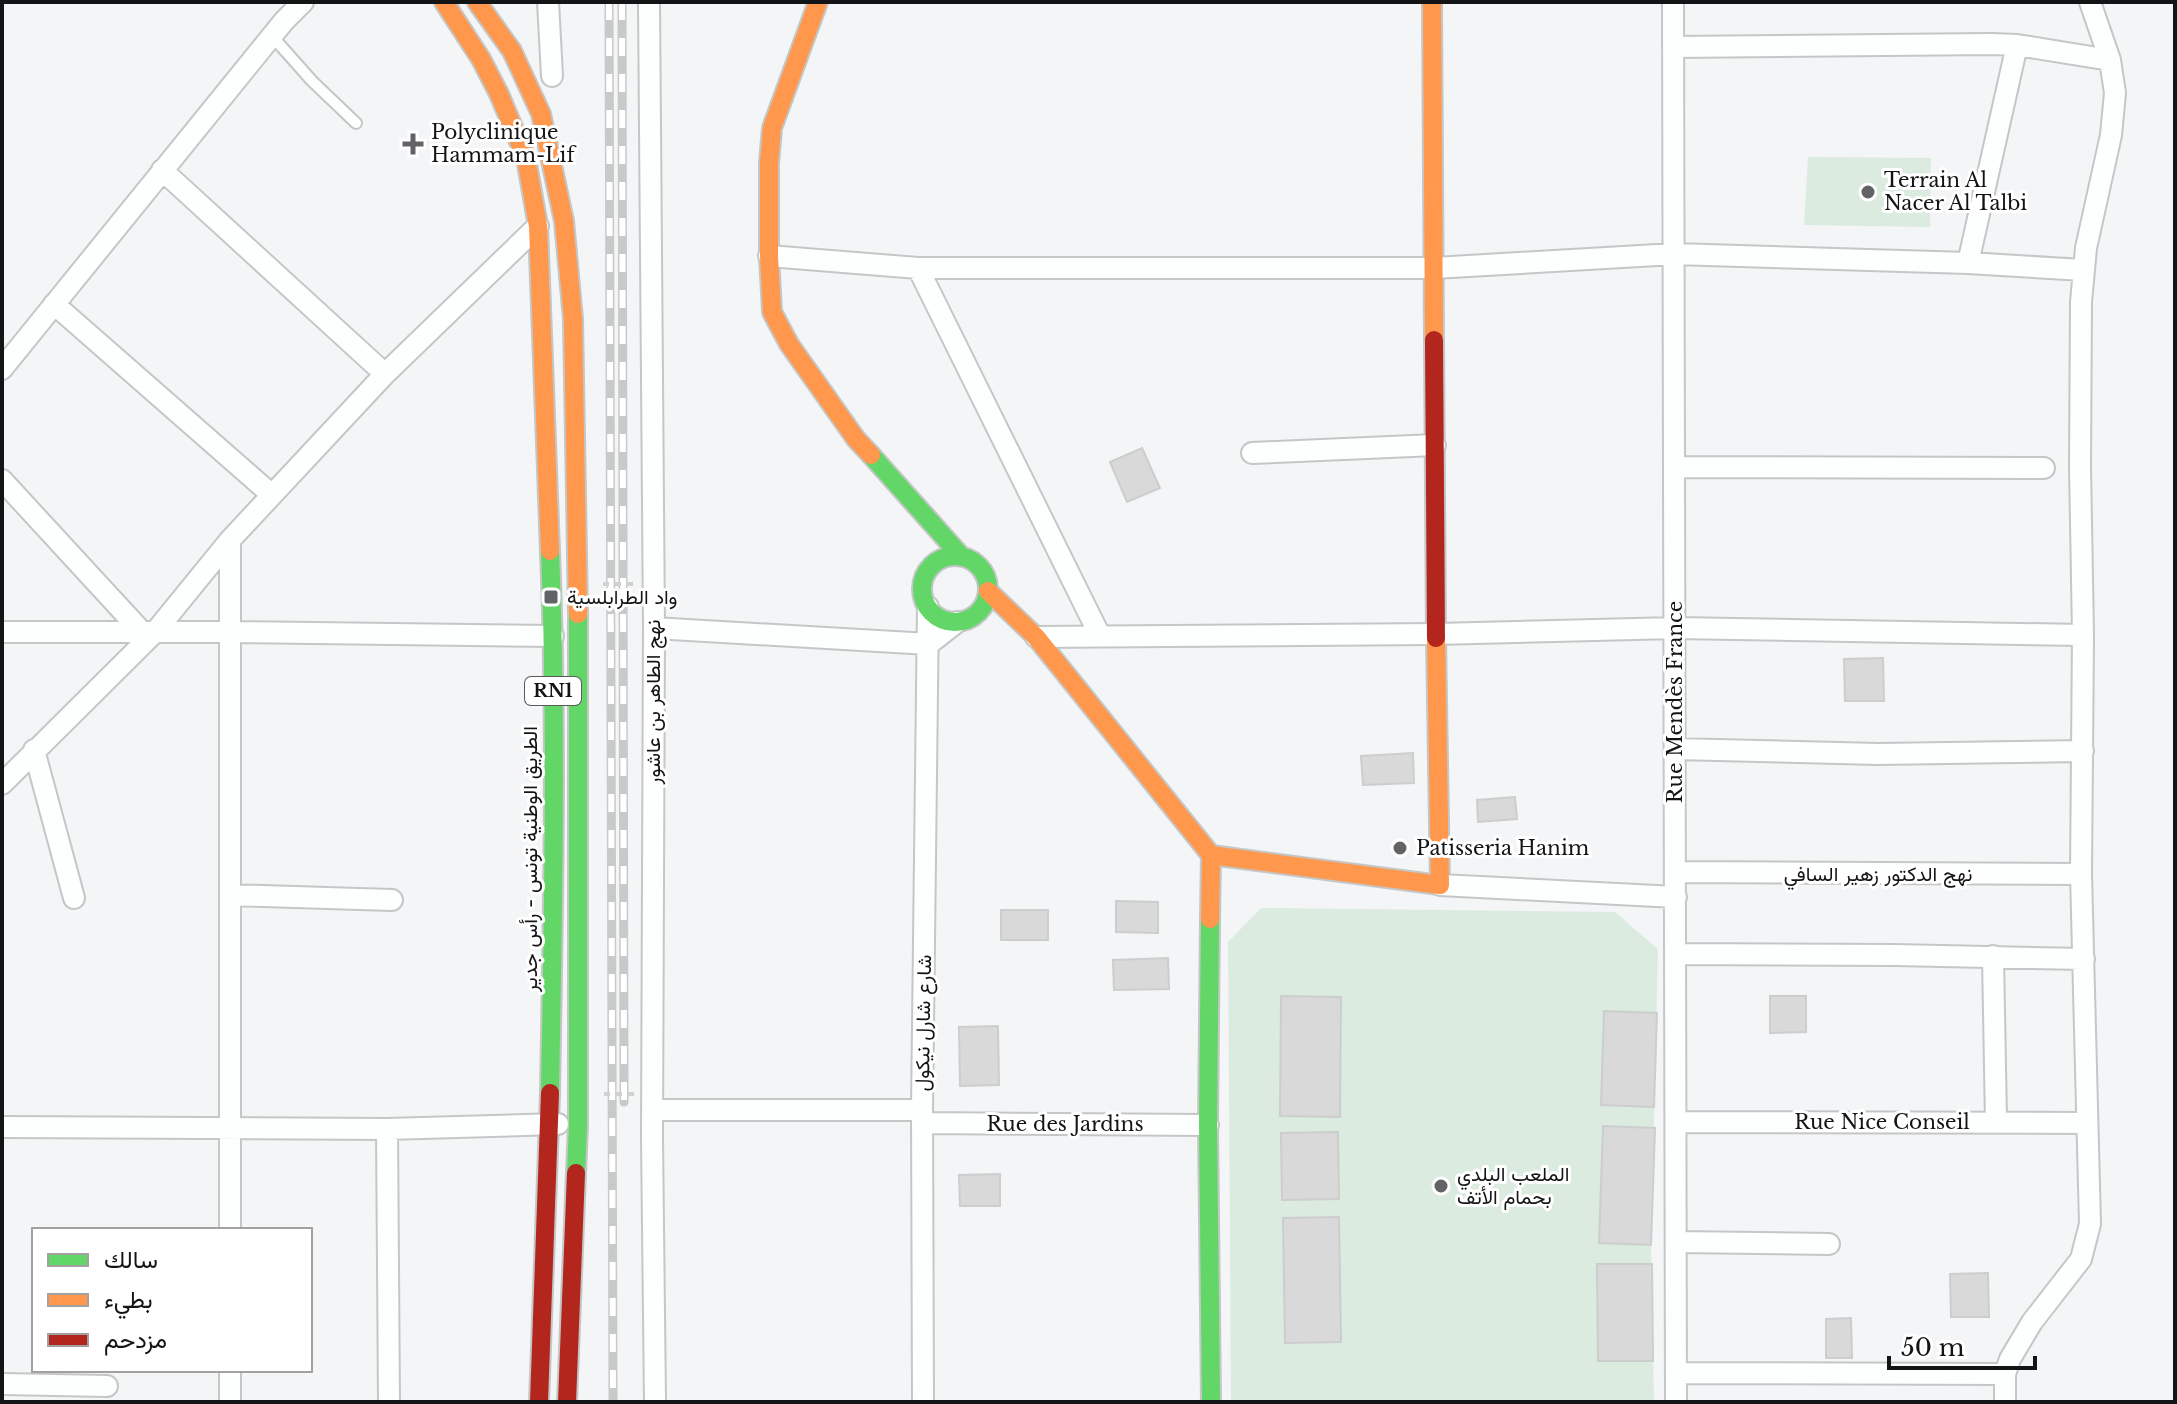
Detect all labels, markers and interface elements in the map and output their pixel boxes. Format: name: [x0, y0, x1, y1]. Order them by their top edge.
place label: Polyclinique Hammam-Lif: [431, 120, 577, 167]
marker: Polyclinique Hammam-Lif: [402, 133, 424, 155]
place label: Terrain Al Nacer Al Talbi: [1884, 168, 2027, 215]
marker: Terrain Al Nacer Al Talbi: [1859, 183, 1877, 201]
place label: واد الطرابلسية: [567, 585, 678, 610]
marker: واد الطرابلسية: [542, 588, 560, 606]
street label: Rue Mendès France: [1663, 601, 1687, 803]
street label: نهج الطاهر بن عاشور: [641, 620, 667, 785]
road number: RN1: [525, 677, 581, 705]
street label: الطريق الوطنية تونس - رأس جدير: [518, 726, 543, 993]
place label: Patisseria Hanim: [1416, 836, 1590, 860]
marker: Patisseria Hanim: [1391, 839, 1409, 857]
street label: نهج الدكتور زهير السافي: [1784, 862, 1972, 891]
street label: شارع شارل نيكول: [910, 954, 938, 1092]
street label: Rue Nice Conseil: [1794, 1110, 1970, 1134]
street label: Rue des Jardins: [987, 1112, 1143, 1136]
place label: الملعب البلدي بحمام الأتف: [1457, 1162, 1569, 1210]
marker: الملعب البلدي بحمام الأتف: [1432, 1177, 1450, 1195]
legend: [32, 1228, 312, 1372]
text: سالك: [104, 1245, 158, 1274]
text: بطيء: [104, 1285, 153, 1319]
scale bar: [1889, 1320, 2035, 1370]
text: مزدحم: [104, 1325, 167, 1356]
text: 50 m: [1901, 1333, 1965, 1362]

